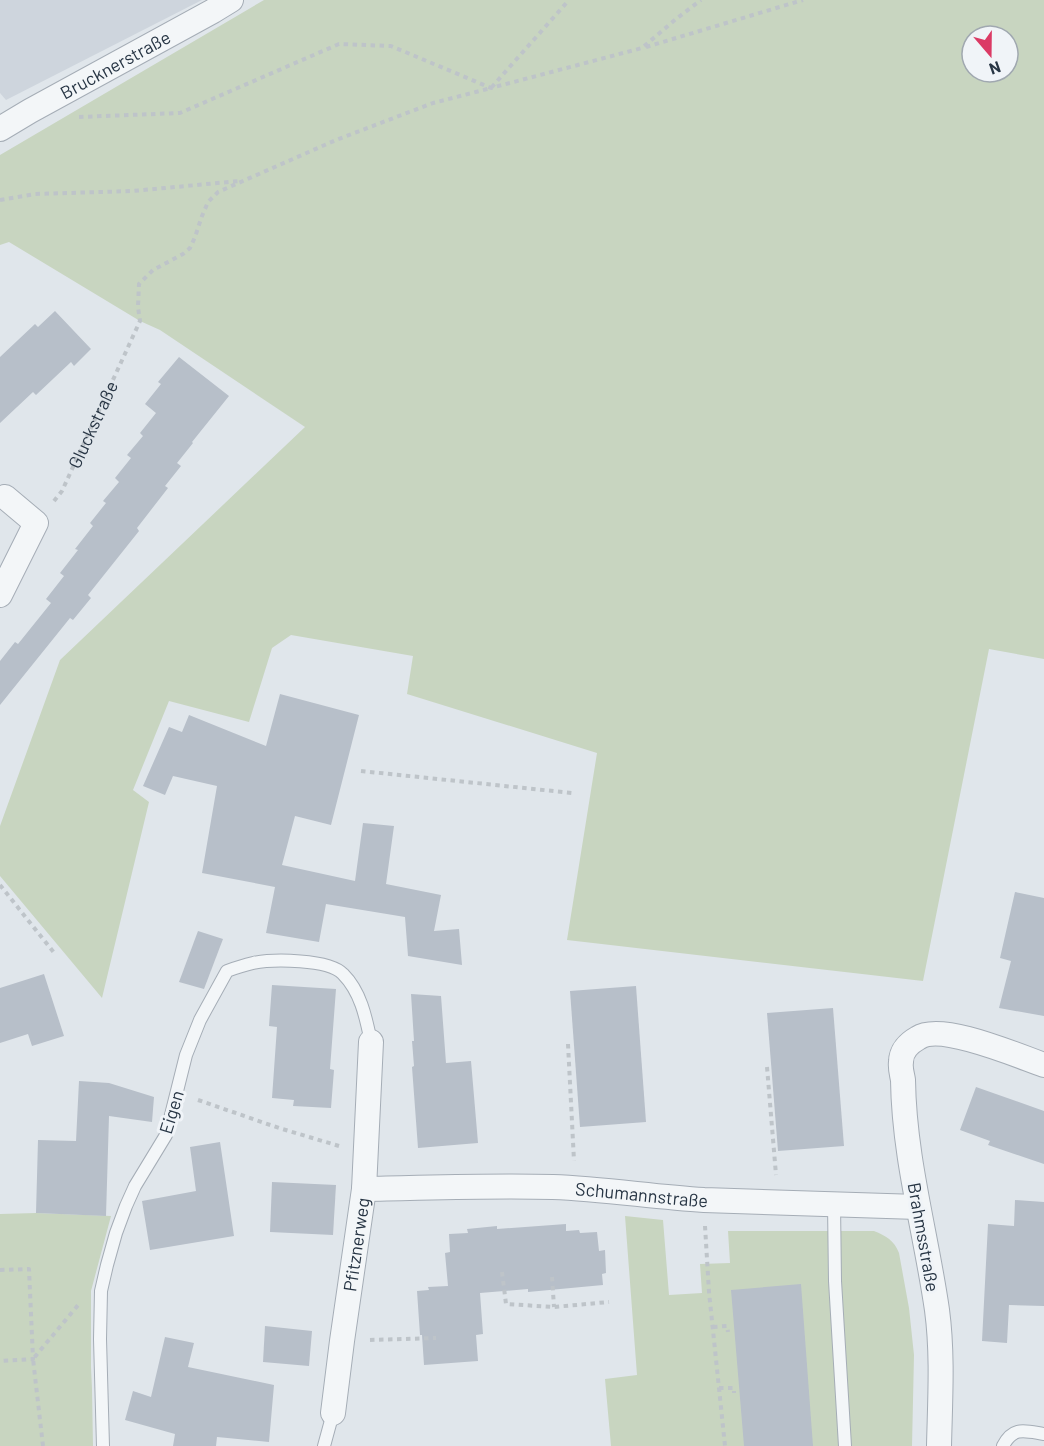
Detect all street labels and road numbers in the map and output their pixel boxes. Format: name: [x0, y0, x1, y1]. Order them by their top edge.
street label: Brucknerstraße: [56, 26, 174, 103]
street label: Gluckstraße: [63, 377, 122, 472]
street label: Eigen: [154, 1088, 188, 1136]
street label: Schumannstraße: [574, 1177, 709, 1211]
street label: Brahmsstraße: [904, 1181, 944, 1293]
street label: Pfitznerweg: [338, 1196, 374, 1293]

